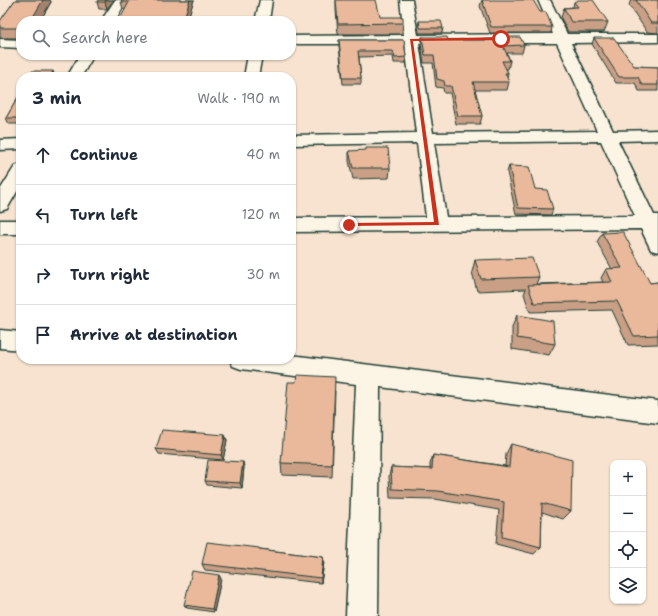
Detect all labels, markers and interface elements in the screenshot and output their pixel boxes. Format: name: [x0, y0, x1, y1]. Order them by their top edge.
search box: [16, 16, 296, 60]
icon: search: [30, 27, 52, 49]
text: Search here: [62, 28, 148, 48]
route start: [492, 30, 510, 48]
text: 3 min: [32, 87, 82, 109]
text: Walk · 190 m: [198, 90, 280, 107]
icon: ahead: [32, 144, 54, 166]
text: Continue: [70, 145, 138, 165]
text: 40 m: [246, 146, 280, 163]
icon: left: [32, 204, 54, 226]
text: Turn left: [70, 205, 138, 225]
text: 120 m: [242, 206, 280, 223]
route end: [340, 216, 358, 234]
icon: right: [32, 264, 54, 286]
text: Turn right: [70, 265, 150, 285]
text: 30 m: [246, 266, 280, 283]
icon: arrive: [32, 324, 54, 346]
text: Arrive at destination: [70, 325, 238, 345]
map controls: [610, 460, 646, 604]
button: +: [610, 460, 646, 496]
button: −: [610, 496, 646, 532]
button: locate: [610, 532, 646, 568]
button: layers: [610, 568, 646, 604]

